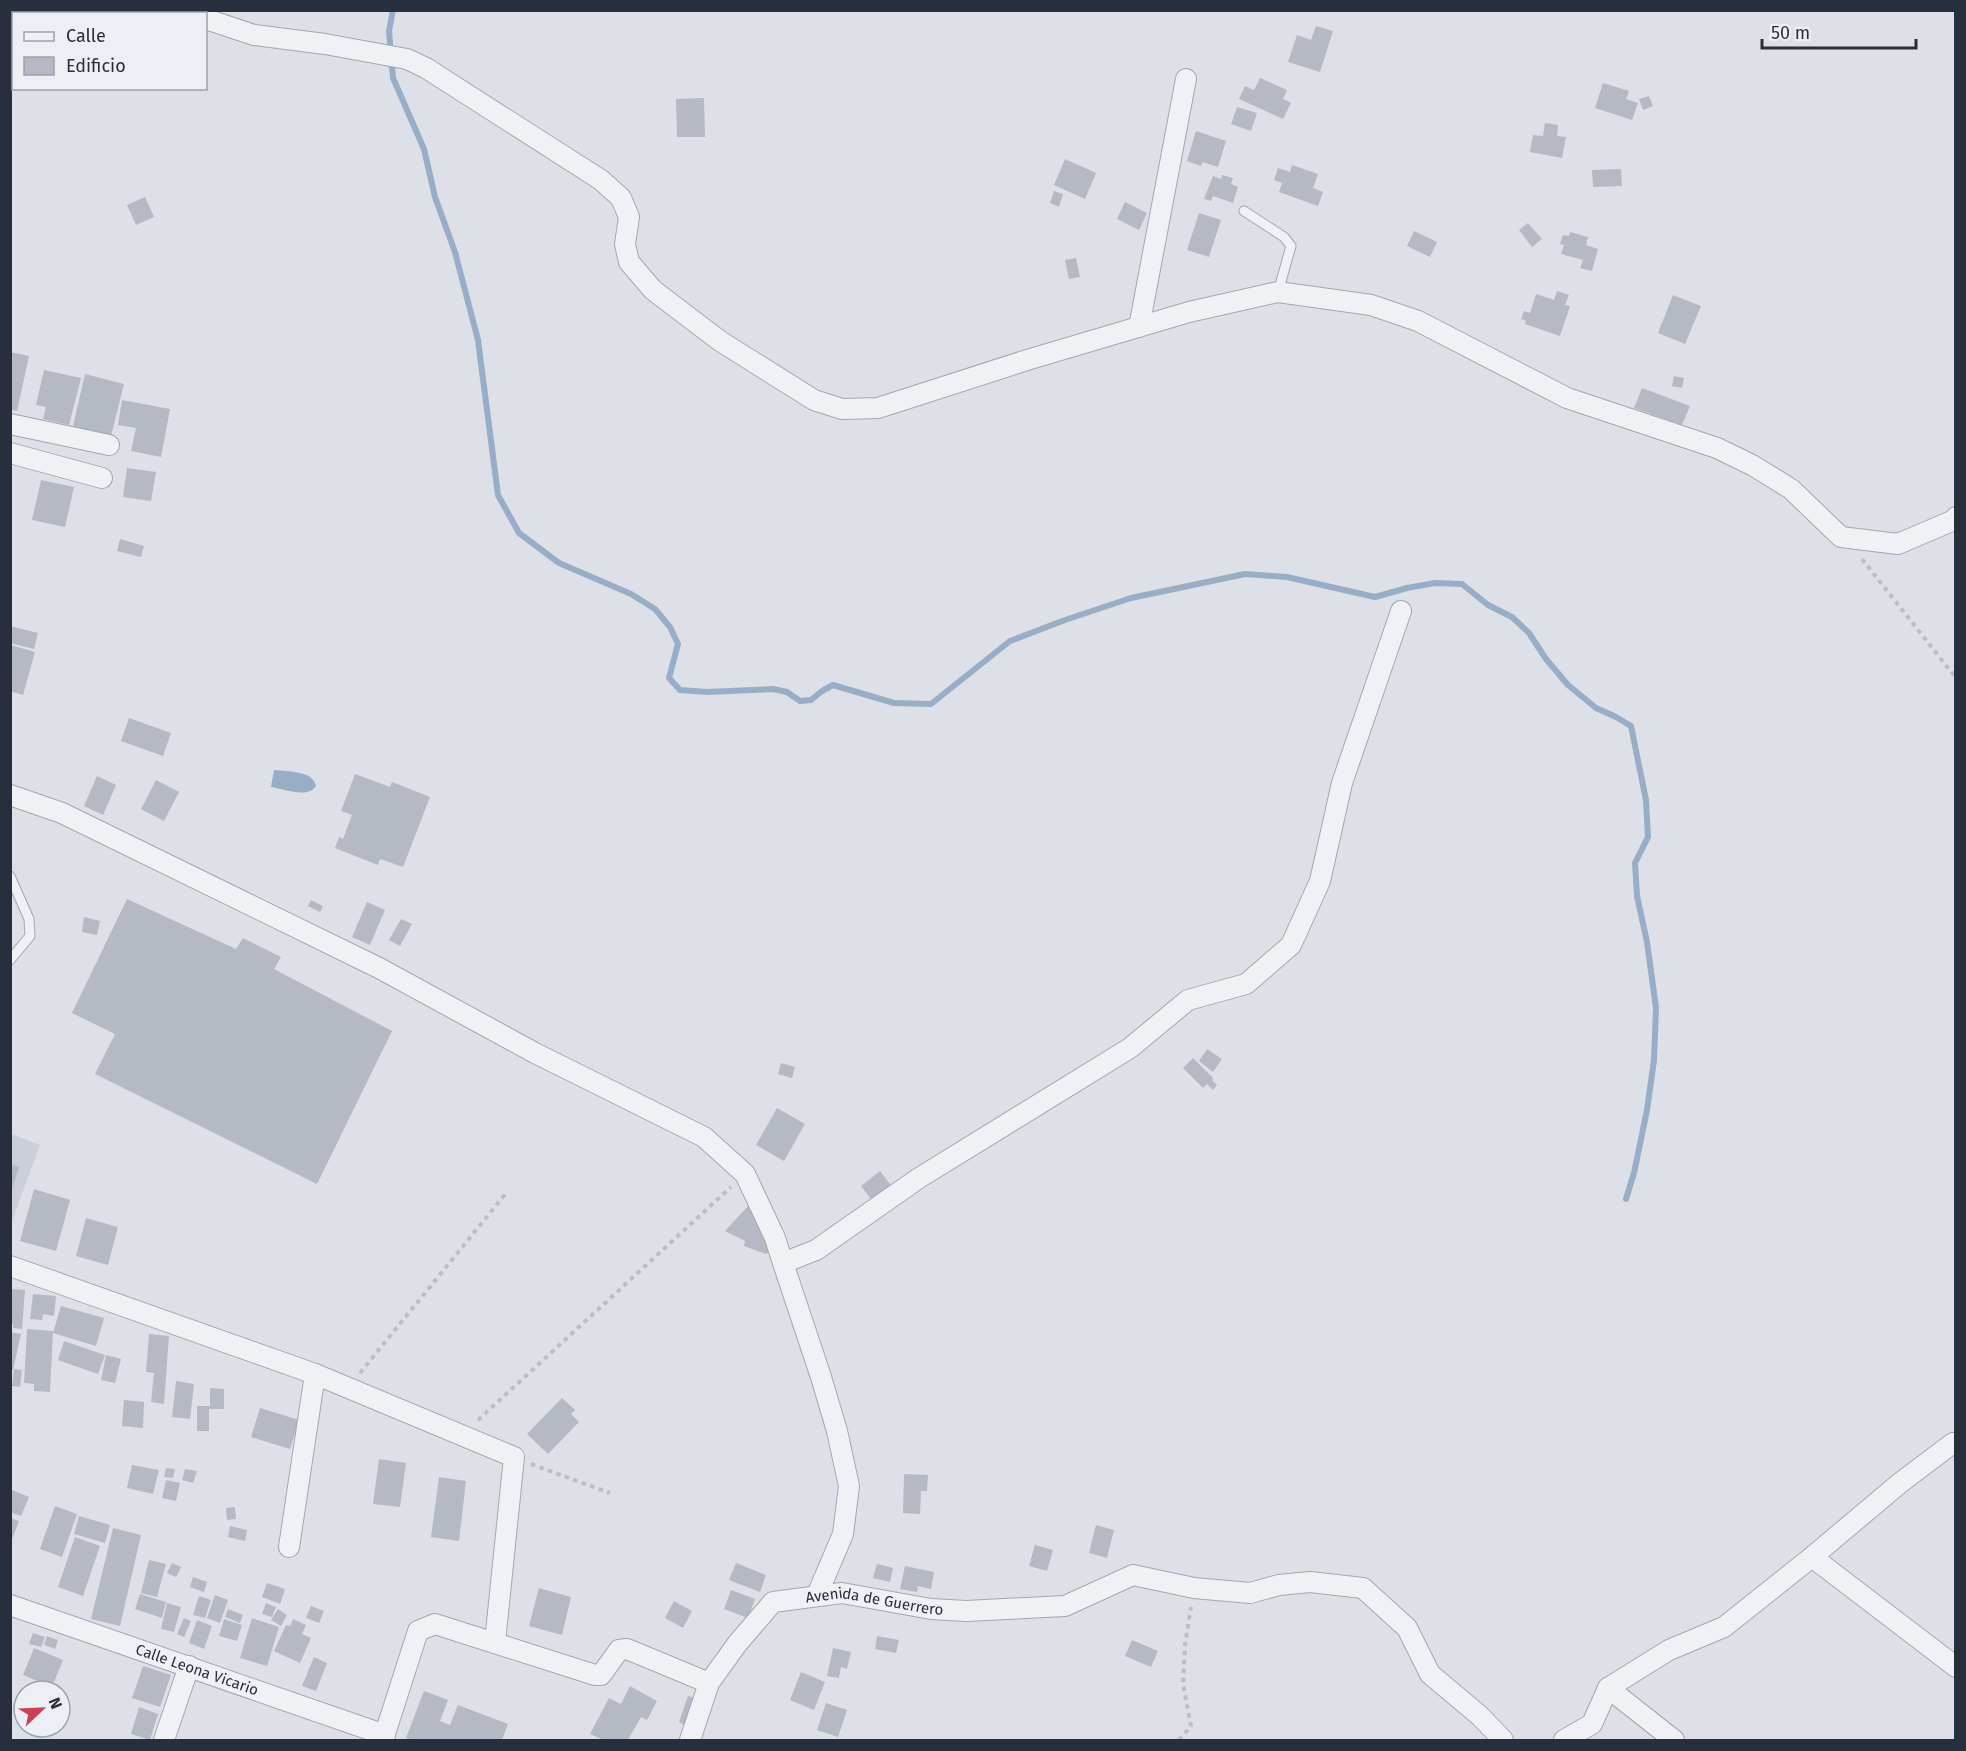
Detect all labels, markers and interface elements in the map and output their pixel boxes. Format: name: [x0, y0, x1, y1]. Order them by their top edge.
legend: [12, 12, 207, 90]
scale bar: [1762, 12, 1916, 50]
text: 50 m: [1771, 22, 1810, 44]
text: Calle: [66, 25, 106, 47]
text: Edificio: [66, 55, 126, 77]
street label: Avenida de Guerrero: [805, 1584, 944, 1619]
street label: Calle Leona Vicario: [133, 1640, 261, 1699]
north arrow: [12, 1679, 72, 1739]
text: N: [45, 1695, 66, 1712]

